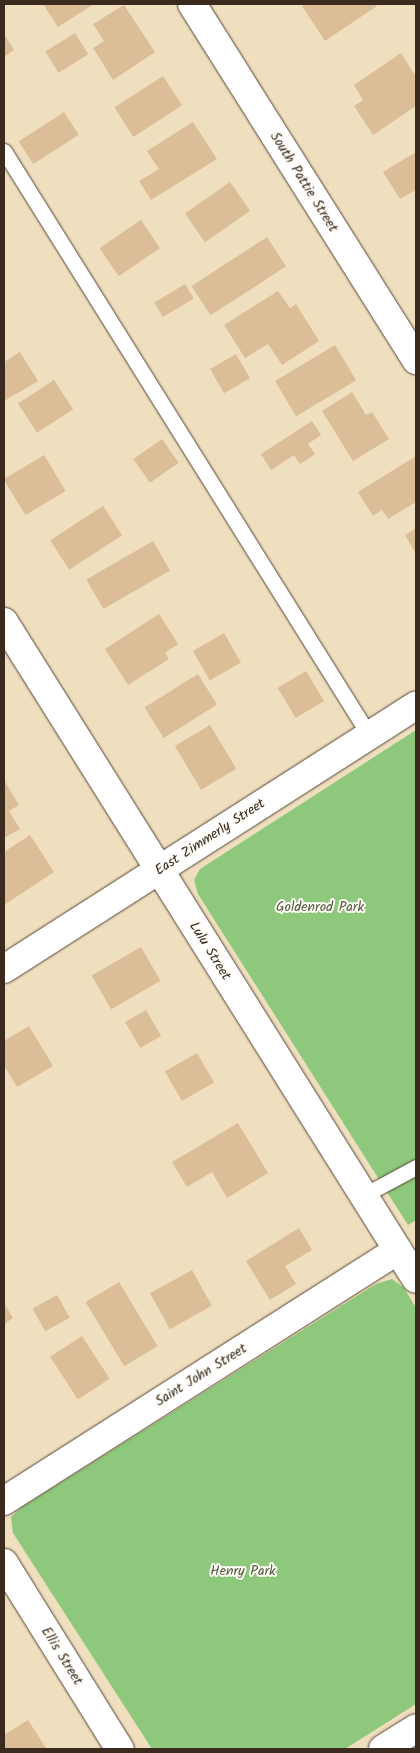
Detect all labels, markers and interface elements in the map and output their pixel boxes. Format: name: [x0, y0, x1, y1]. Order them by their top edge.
street label: South Pattie Street: [266, 129, 342, 235]
street label: East Zimmerly Street: [152, 795, 268, 879]
park label: Goldenrod Park: [276, 899, 364, 915]
street label: Lulu Street: [185, 919, 235, 983]
street label: Saint John Street: [152, 1340, 250, 1410]
park label: Henry Park: [210, 1563, 276, 1579]
street label: Ellis Street: [38, 1624, 86, 1688]

